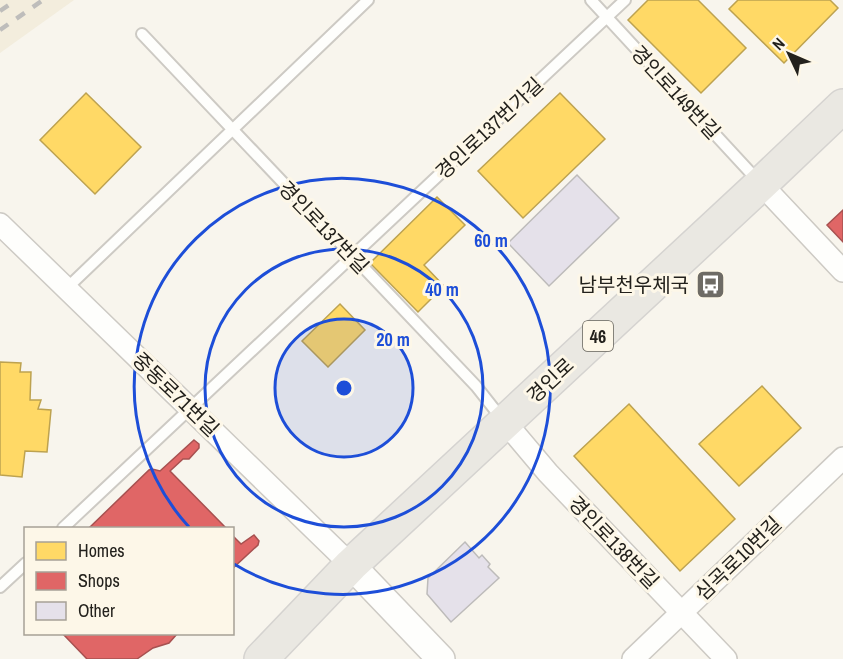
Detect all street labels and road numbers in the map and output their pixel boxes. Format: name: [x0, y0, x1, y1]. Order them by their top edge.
street label: 경인로149번길: [625, 39, 727, 145]
street label: 경인로137번가길: [429, 71, 549, 185]
street label: 경인로137번길: [273, 175, 375, 279]
road number: 46: [583, 321, 613, 351]
street label: 중동로71번길: [127, 346, 225, 442]
street label: 경인로: [521, 351, 579, 409]
street label: 경인로138번길: [563, 490, 665, 594]
street label: 심곡로10번길: [689, 510, 787, 606]

